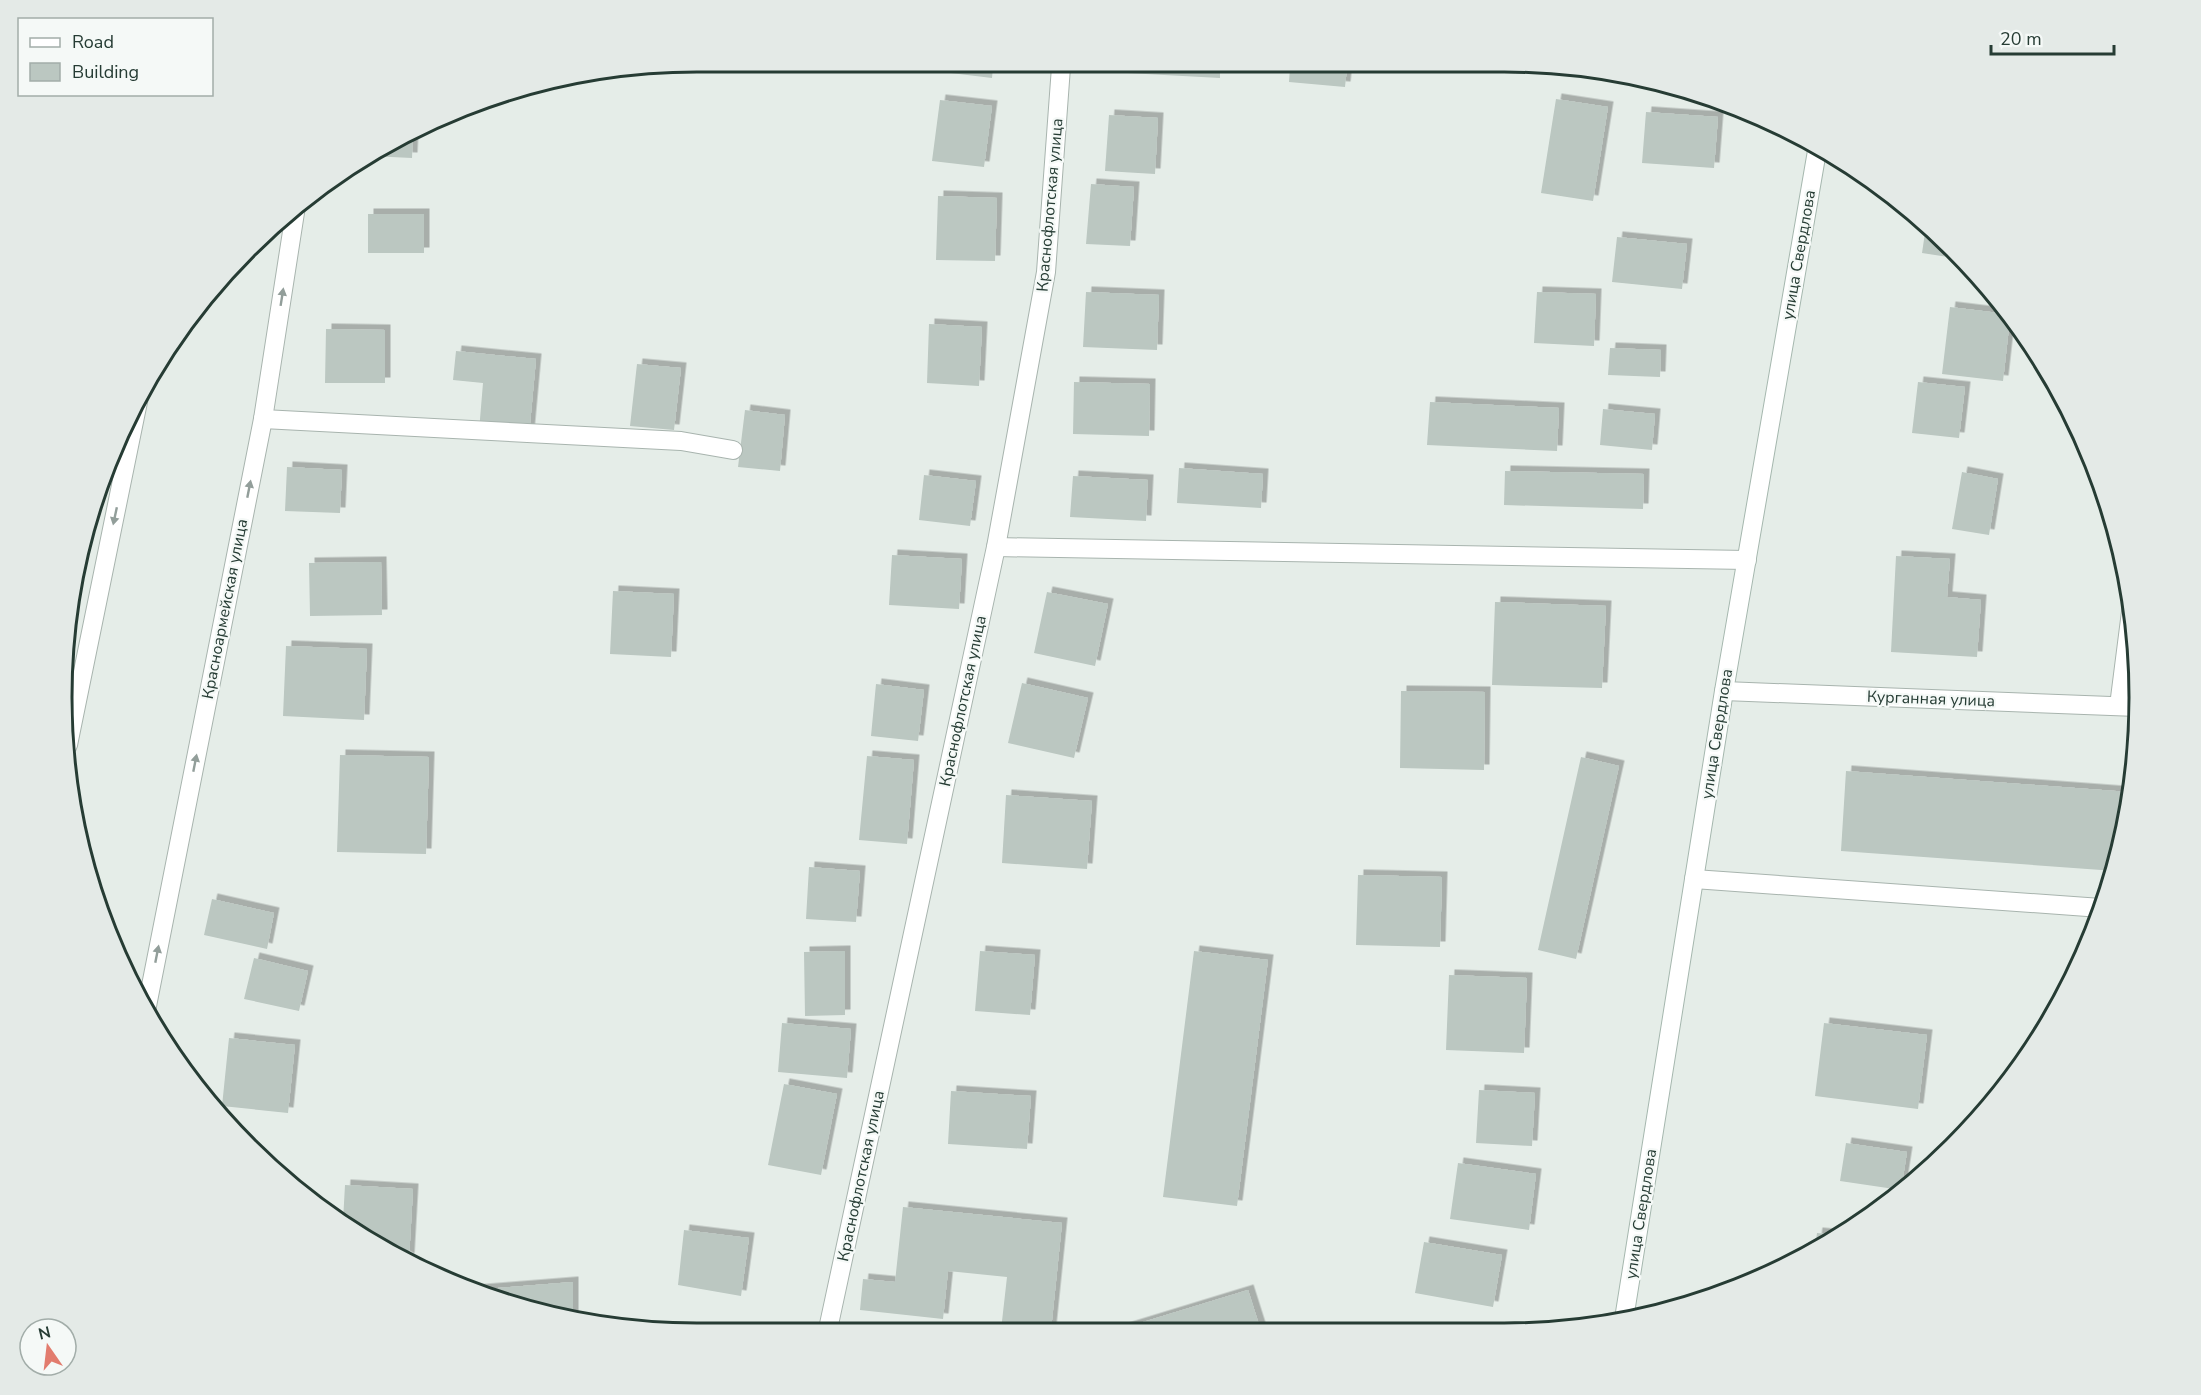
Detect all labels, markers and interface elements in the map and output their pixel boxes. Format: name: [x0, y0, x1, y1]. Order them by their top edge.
legend: [18, 18, 213, 96]
scale bar: [1991, 18, 2114, 56]
text: 20 m: [2000, 27, 2042, 51]
text: Road: [72, 30, 114, 54]
text: Building: [72, 60, 139, 84]
street label: Краснофлотская улица: [1031, 117, 1069, 293]
street label: улица Свердлова: [1777, 188, 1821, 322]
one-way arrow: [278, 287, 287, 306]
one-way arrow: [245, 479, 254, 498]
one-way arrow: [109, 506, 119, 525]
street label: Красноармейская улица: [197, 517, 253, 701]
street label: Краснофлотская улица: [934, 613, 992, 789]
street label: улица Свердлова: [1696, 667, 1738, 801]
street label: Курганная улица: [1867, 686, 1995, 712]
one-way arrow: [191, 753, 200, 772]
one-way arrow: [153, 944, 162, 963]
street label: Краснофлотская улица: [832, 1088, 890, 1264]
street label: улица Свердлова: [1620, 1147, 1662, 1281]
north arrow: [18, 1317, 78, 1377]
text: N: [36, 1321, 53, 1346]

